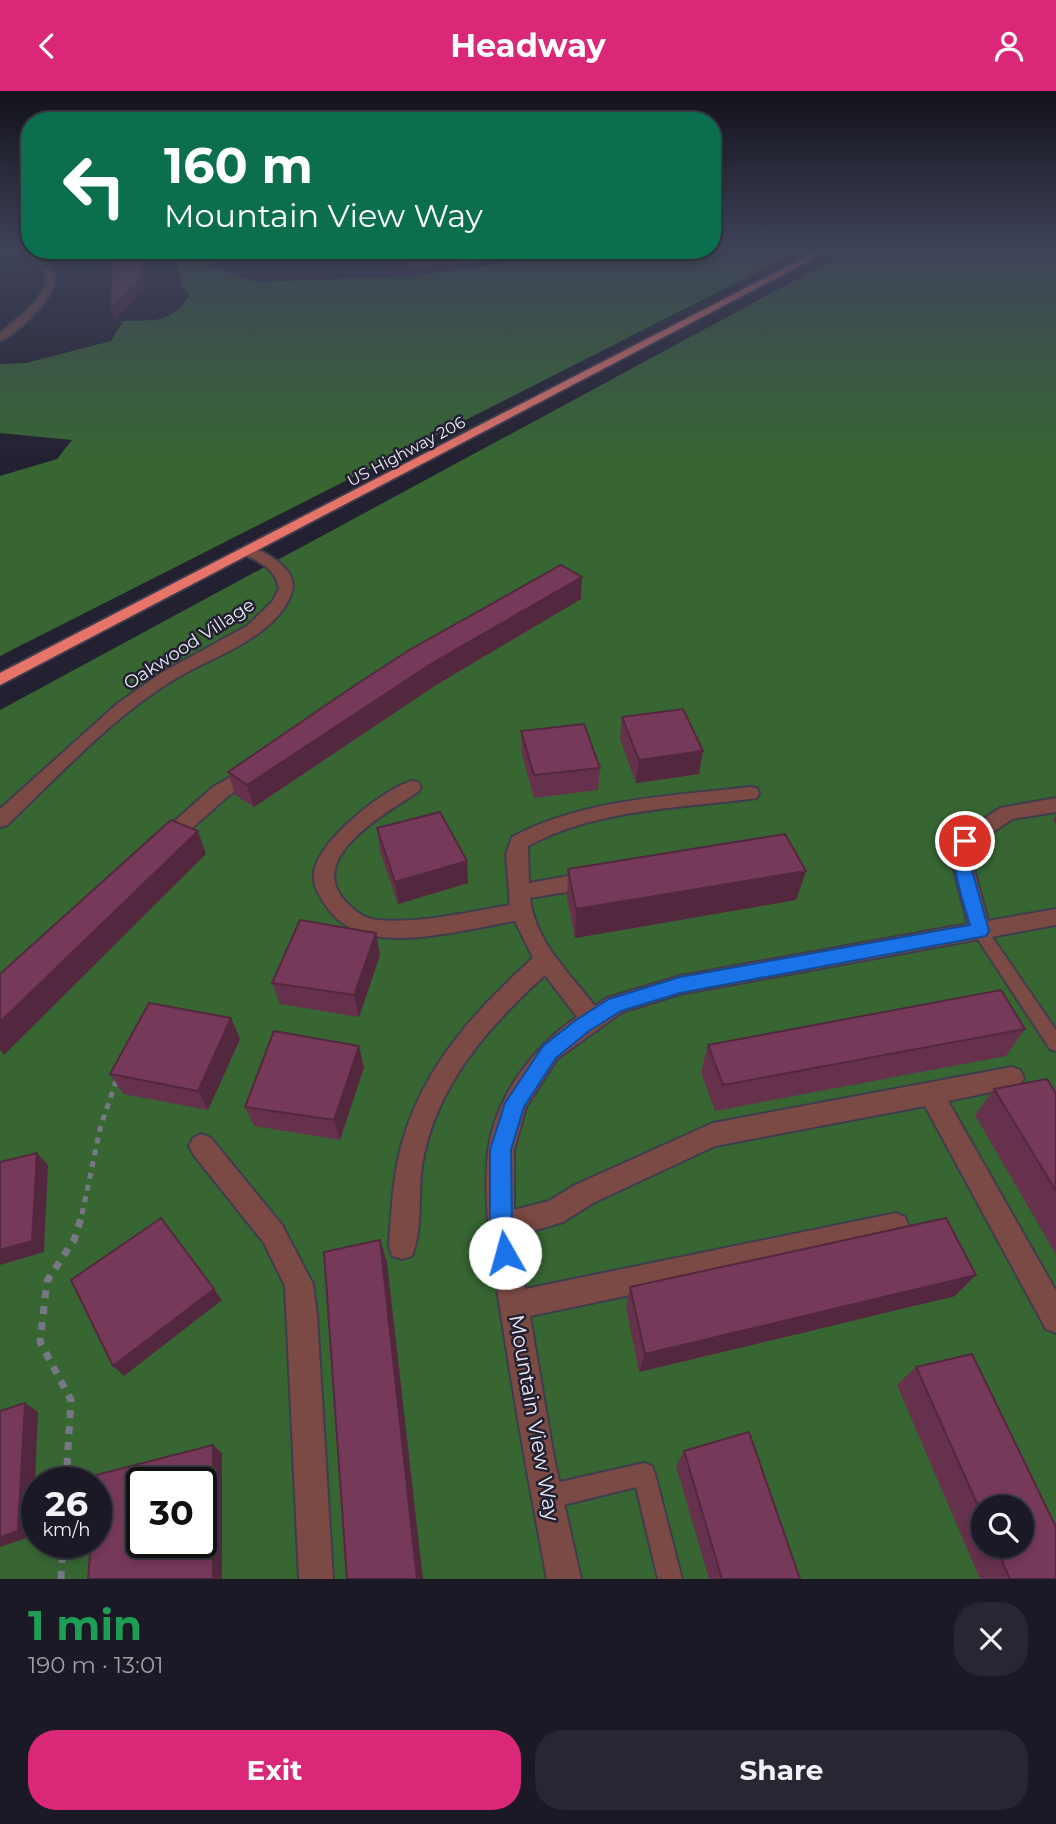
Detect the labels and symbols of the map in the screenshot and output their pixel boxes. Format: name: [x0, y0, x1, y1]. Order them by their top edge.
street label: US Highway 206: [344, 412, 469, 491]
street label: Oakwood Village: [119, 593, 259, 695]
pin: [935, 811, 995, 871]
position arrow: [468, 1216, 542, 1290]
street label: Mountain View Way: [504, 1313, 565, 1524]
speed limit sign: 30: [126, 1467, 217, 1558]

